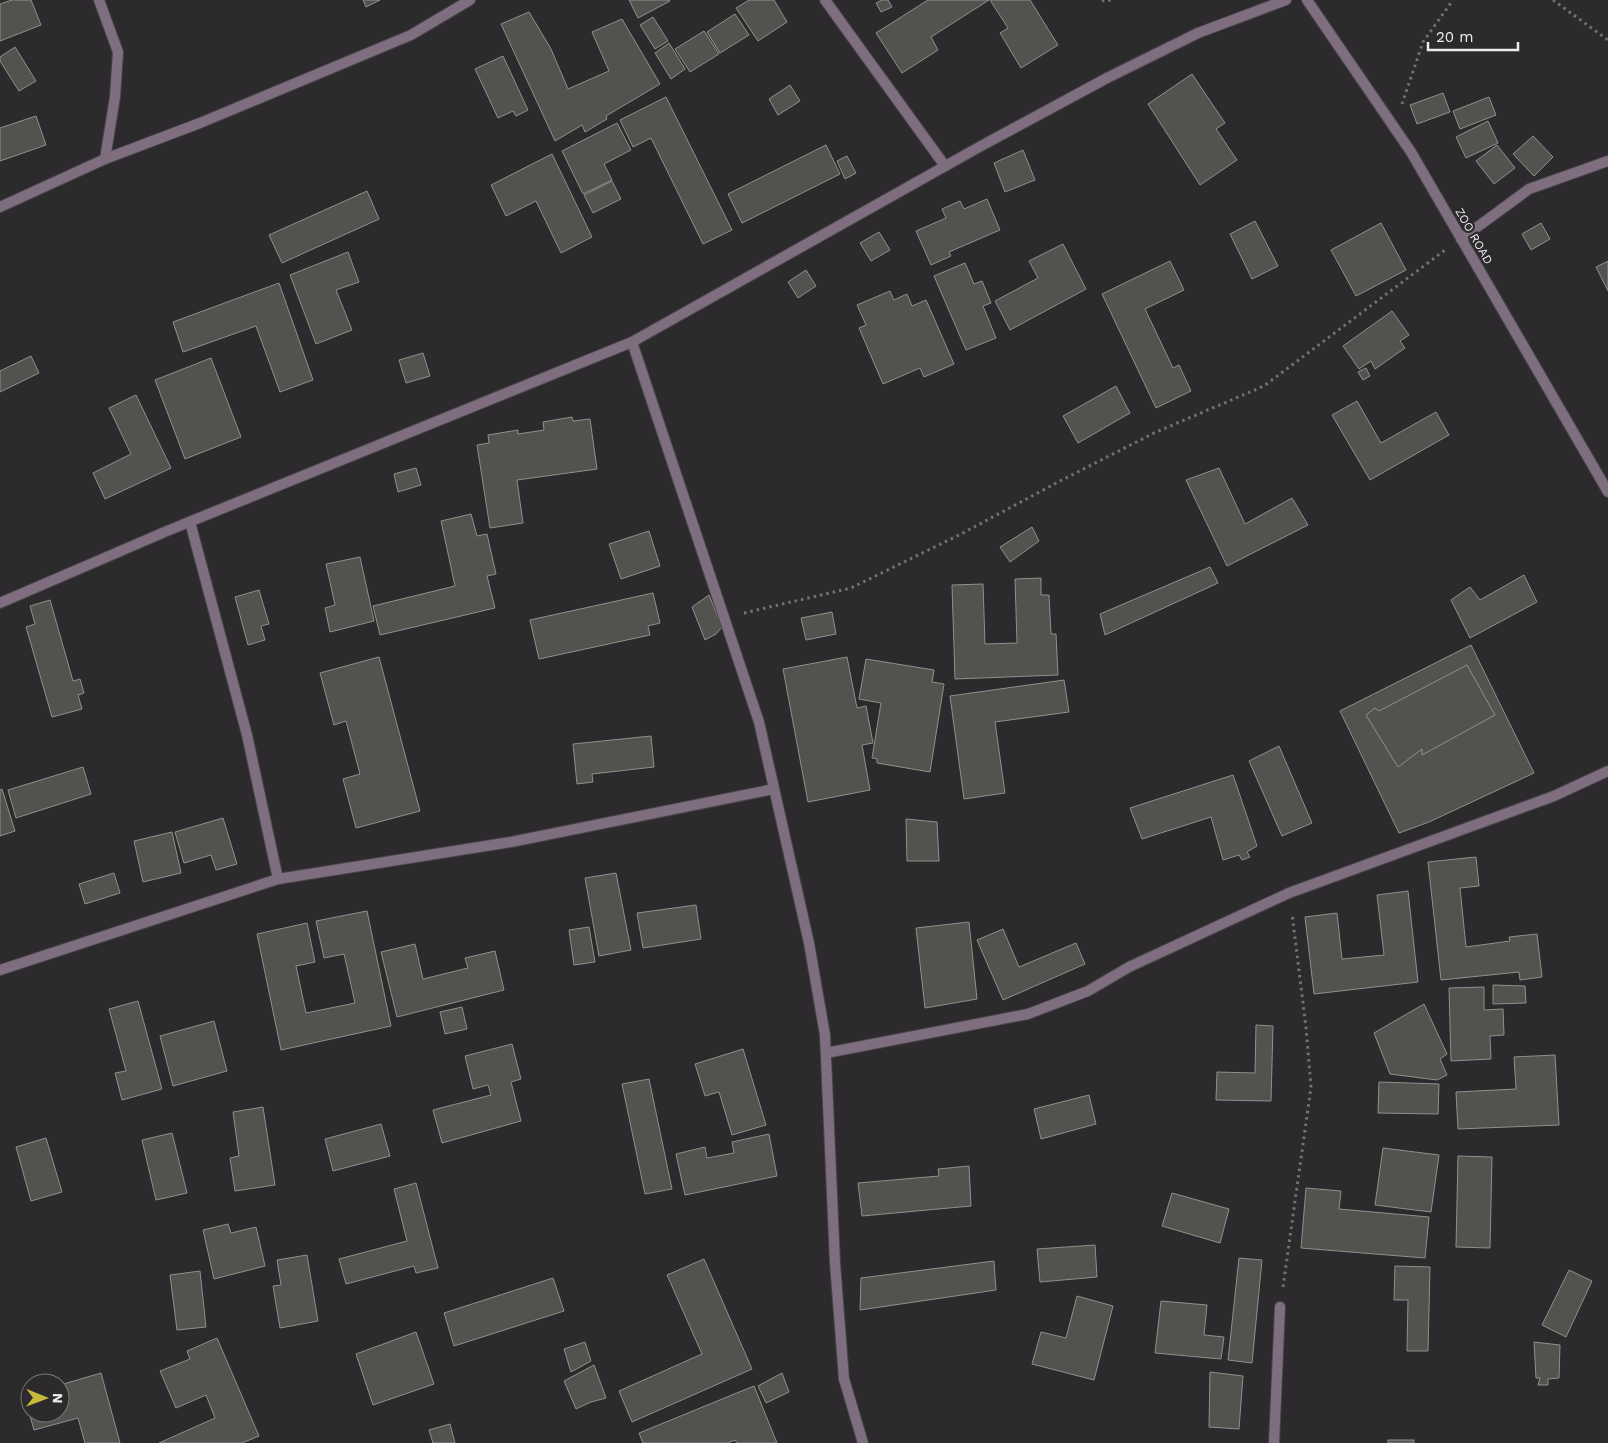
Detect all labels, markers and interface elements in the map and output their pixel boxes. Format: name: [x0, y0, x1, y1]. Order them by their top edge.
scale bar: [1428, 20, 1518, 52]
text: 20 m: [1436, 28, 1474, 46]
street label: ZOO ROAD: [1452, 205, 1496, 267]
north arrow: [20, 1373, 70, 1423]
text: N: [50, 1393, 66, 1404]

